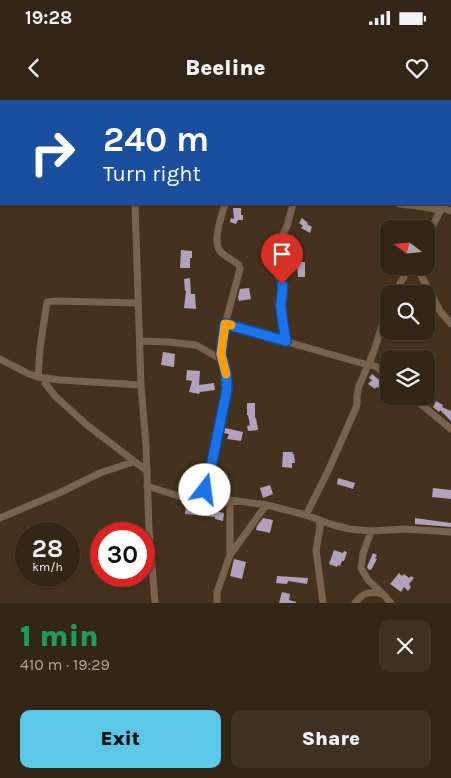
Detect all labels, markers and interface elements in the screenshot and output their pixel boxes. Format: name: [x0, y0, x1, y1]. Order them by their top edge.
text: 19:28: [25, 7, 72, 29]
icon: back: [20, 54, 48, 82]
icon: heart: [403, 54, 431, 82]
text: Beeline: [185, 55, 266, 81]
text: 240 m: [103, 119, 209, 160]
icon: right: [20, 120, 85, 185]
text: Turn right: [103, 161, 201, 187]
north arrow: [380, 220, 435, 275]
map controls: [380, 220, 435, 405]
pin: [261, 233, 303, 284]
icon: arrive: [268, 240, 296, 268]
button: search: [380, 285, 435, 340]
button: layers: [380, 350, 435, 405]
position arrow: [178, 463, 230, 515]
speed limit sign: 30: [90, 522, 155, 587]
text: 28: [32, 534, 63, 563]
text: km/h: [32, 560, 63, 574]
text: 1 min: [20, 618, 99, 654]
button: close: [379, 620, 431, 672]
text: 410 m · 19:29: [20, 655, 110, 674]
button: Exit: [20, 710, 221, 768]
button: Share: [231, 710, 431, 768]

